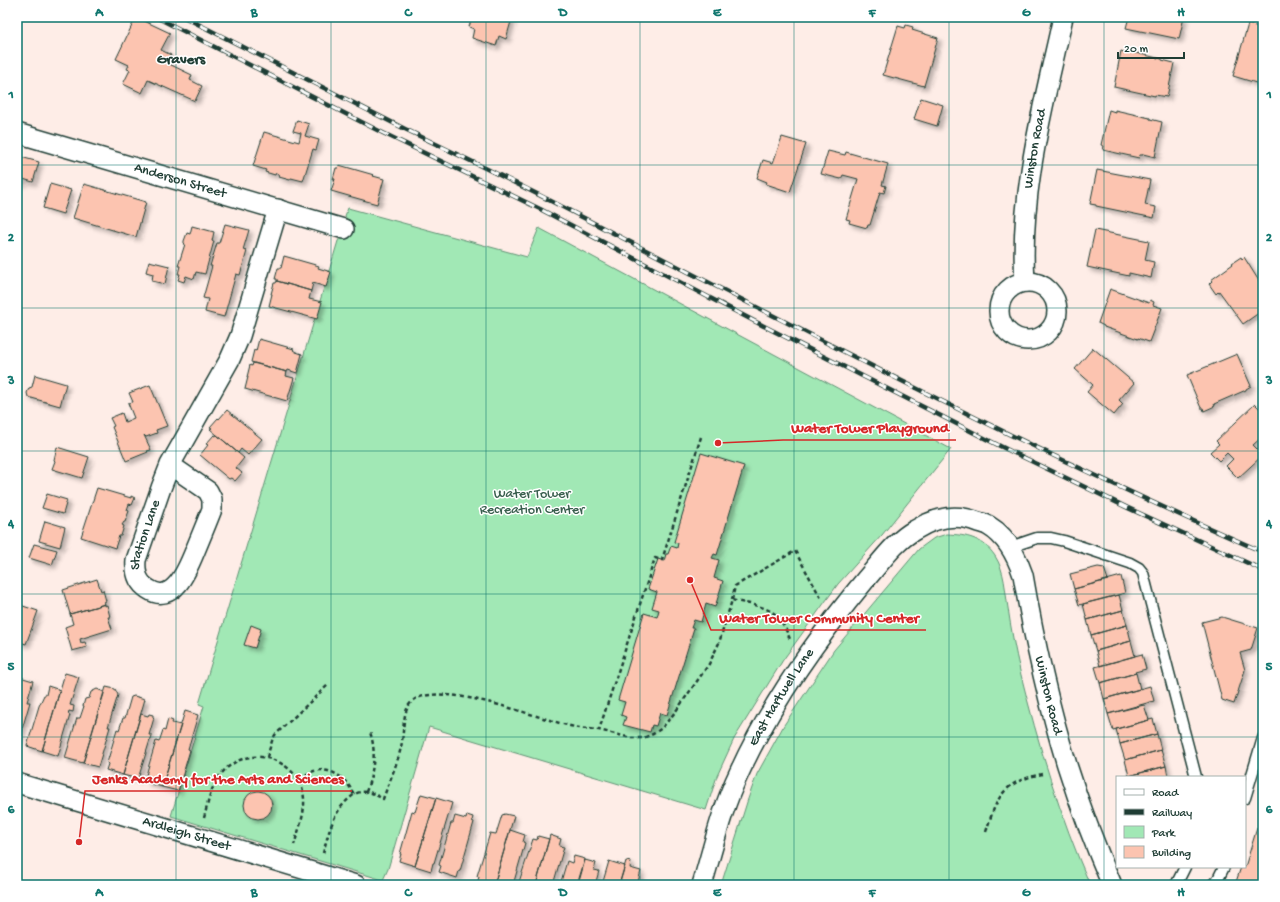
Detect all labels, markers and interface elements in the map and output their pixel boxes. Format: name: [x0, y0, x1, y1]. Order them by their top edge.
text: A: [94, 6, 104, 21]
text: B: [250, 6, 259, 21]
text: C: [403, 6, 413, 21]
text: D: [558, 6, 568, 21]
text: E: [713, 6, 722, 21]
text: F: [868, 6, 877, 21]
text: G: [1022, 6, 1031, 21]
text: H: [1177, 6, 1185, 21]
scale bar: [1118, 34, 1184, 60]
text: 20 m: [1124, 43, 1149, 57]
district label: Gravers: [157, 51, 207, 69]
text: 1: [7, 88, 14, 103]
text: 1: [1265, 88, 1272, 103]
street label: Winston Road: [1020, 106, 1051, 190]
street label: Anderson Street: [132, 159, 229, 203]
text: 2: [8, 231, 15, 246]
text: 2: [1266, 231, 1273, 246]
text: 3: [7, 374, 15, 389]
text: 3: [1265, 374, 1273, 389]
callout: Water Tower Playground: [783, 413, 956, 440]
text: Water Tower Playground: [790, 420, 951, 438]
park label: Water Tower Recreation Center: [480, 486, 585, 519]
street label: Station Lane: [127, 497, 165, 570]
text: 4: [7, 517, 15, 532]
text: 4: [1265, 517, 1273, 532]
callout: Water Tower Community Center: [711, 603, 926, 630]
text: Water Tower Community Center: [718, 610, 920, 628]
street label: East Hartwell Lane: [745, 645, 819, 749]
street label: Winston Road: [1030, 655, 1067, 738]
text: 5: [8, 660, 15, 675]
text: 5: [1266, 660, 1273, 675]
callout: Jenks Academy for the Arts and Sciences: [85, 764, 352, 791]
text: Jenks Academy for the Arts and Sciences: [91, 771, 345, 789]
legend: [1116, 776, 1246, 868]
text: Road: [1152, 787, 1179, 801]
text: 6: [8, 803, 15, 818]
text: 6: [1266, 803, 1273, 818]
text: Railway: [1152, 807, 1192, 821]
street label: Ardleigh Street: [140, 813, 234, 856]
text: Park: [1151, 827, 1177, 841]
text: Building: [1151, 847, 1191, 861]
text: A: [94, 886, 104, 901]
text: B: [250, 886, 259, 901]
text: C: [403, 886, 413, 901]
text: D: [558, 886, 568, 901]
text: E: [713, 886, 722, 901]
text: F: [868, 886, 877, 901]
text: G: [1022, 886, 1031, 901]
text: H: [1177, 886, 1185, 901]

